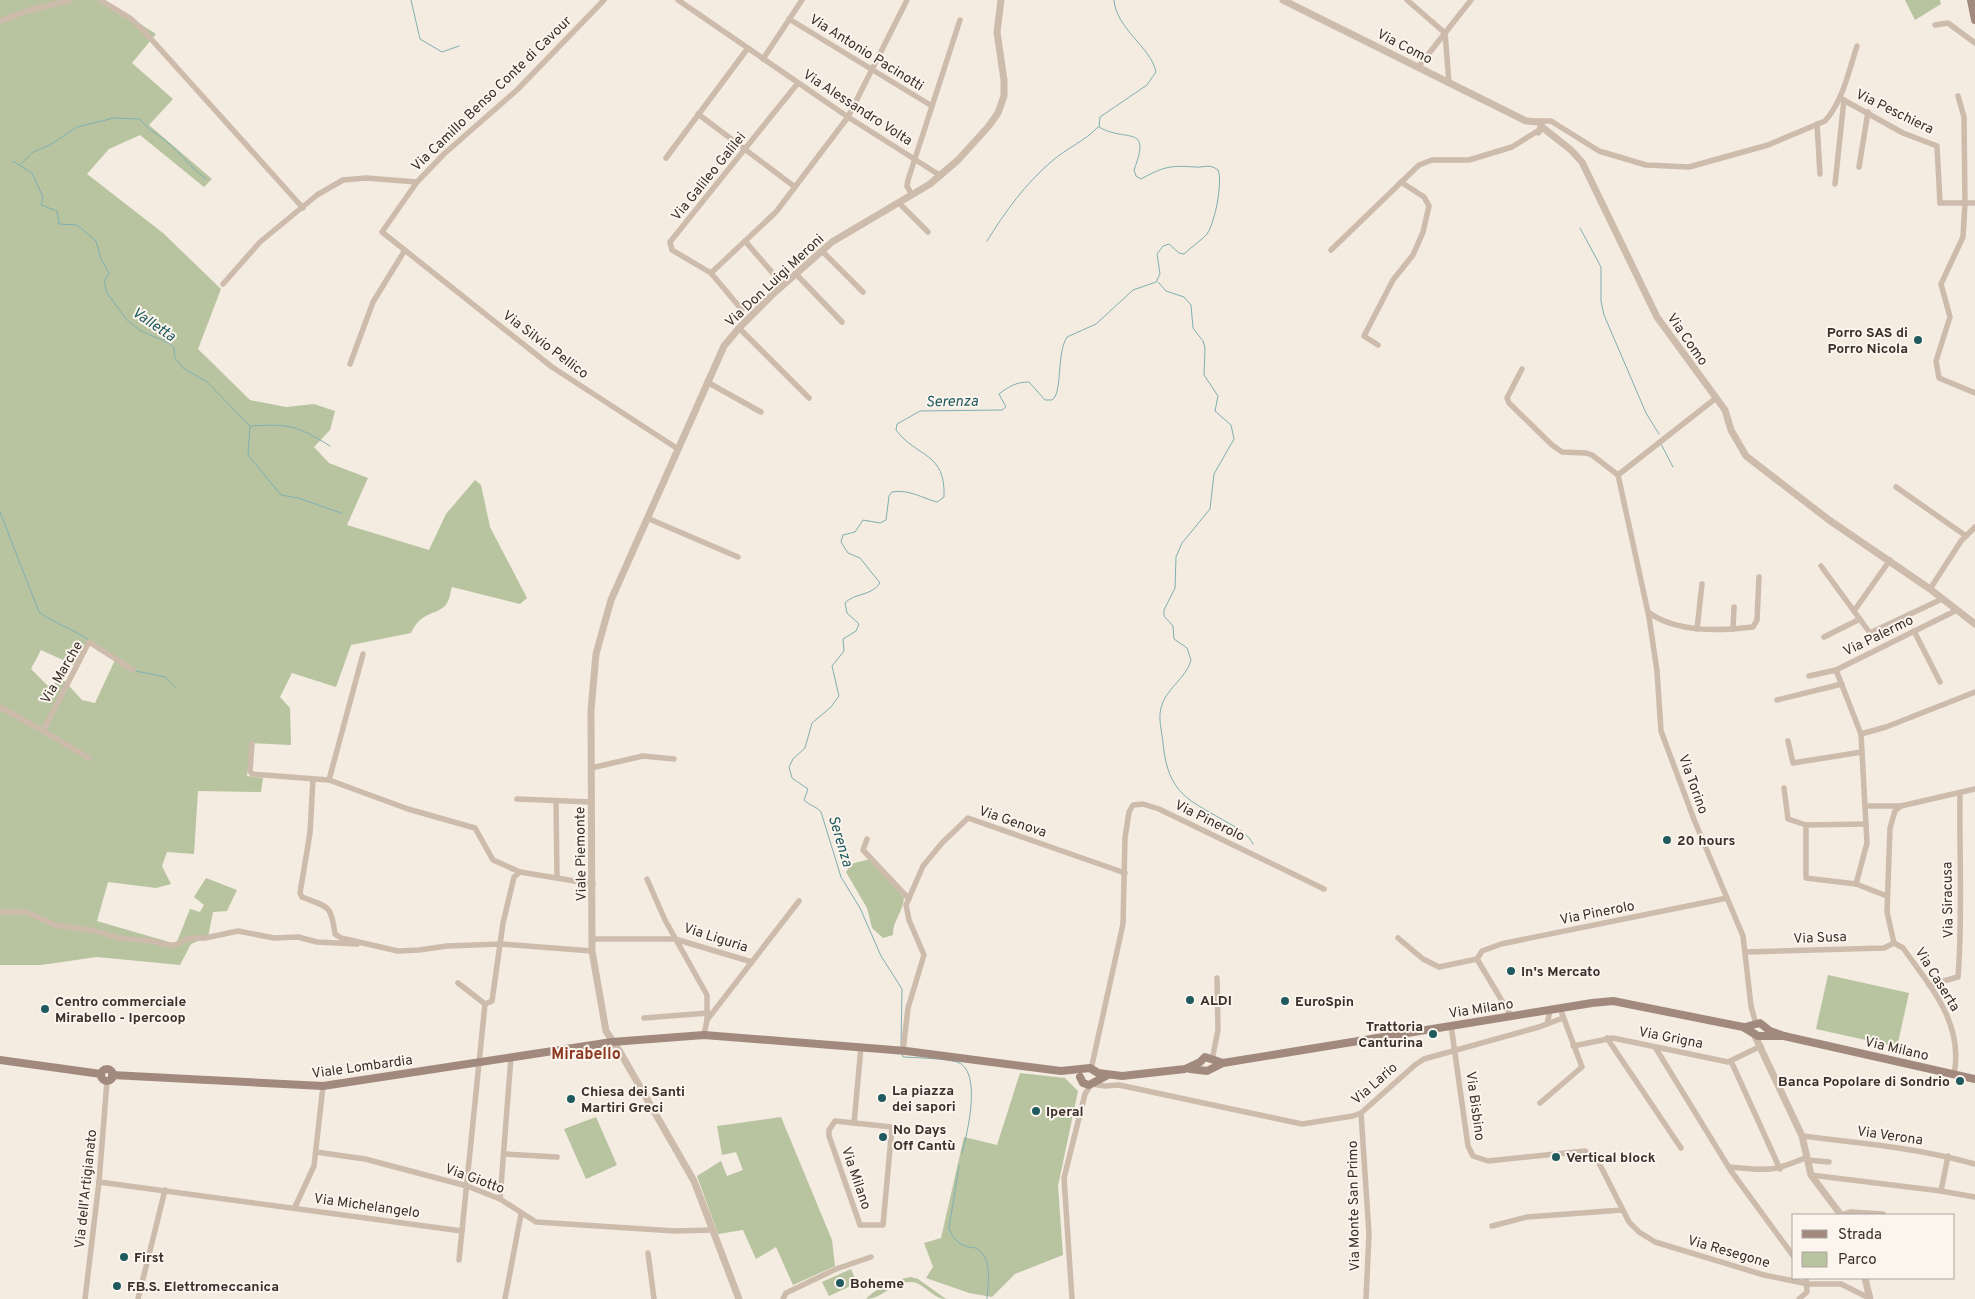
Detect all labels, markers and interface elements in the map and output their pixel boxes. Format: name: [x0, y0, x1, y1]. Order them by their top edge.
street label: Via Antonio Pacinotti: [806, 11, 926, 95]
street label: Via Camillo Benso Conte di Cavour: [408, 13, 576, 175]
street label: Via Como: [1374, 26, 1435, 69]
street label: Via Alessandro Volta: [799, 66, 915, 150]
street label: Via Peschiera: [1853, 86, 1936, 139]
street label: Via Galileo Galilei: [668, 129, 750, 225]
street label: Via Don Luigi Meroni: [722, 231, 828, 331]
water label: Valletta: [128, 304, 179, 347]
street label: Via Silvio Pellico: [499, 307, 591, 383]
street label: Via Como: [1663, 310, 1711, 369]
place label: Porro SAS di Porro Nicola: [1827, 325, 1908, 358]
marker: Porro SAS di Porro Nicola: [1912, 334, 1924, 346]
water label: Serenza: [926, 393, 979, 412]
street label: Via Palermo: [1841, 612, 1917, 661]
street label: Via Marche: [38, 638, 87, 707]
street label: Via Torino: [1674, 752, 1711, 817]
street label: Via Pinerolo: [1172, 797, 1247, 846]
street label: Via Genova: [976, 803, 1049, 842]
street label: Viale Piemonte: [572, 806, 591, 901]
water label: Serenza: [823, 814, 856, 870]
place label: 20 hours: [1677, 833, 1736, 850]
marker: 20 hours: [1661, 834, 1673, 846]
street label: Via Siracusa: [1939, 862, 1958, 938]
street label: Via Pinerolo: [1558, 898, 1636, 929]
street label: Via Liguria: [681, 920, 750, 957]
street label: Via Susa: [1793, 929, 1847, 948]
street label: Via Caserta: [1910, 945, 1963, 1015]
place label: In's Mercato: [1521, 964, 1600, 981]
marker: In's Mercato: [1505, 965, 1517, 977]
place label: ALDI: [1200, 993, 1232, 1010]
place label: Centro commerciale Mirabello - Ipercoop: [55, 994, 186, 1027]
marker: ALDI: [1184, 994, 1196, 1006]
place label: EuroSpin: [1295, 994, 1354, 1011]
marker: EuroSpin: [1279, 995, 1291, 1007]
street label: Via Milano: [1448, 996, 1515, 1023]
marker: Centro commerciale Mirabello - Ipercoop: [39, 1003, 51, 1015]
place label: Trattoria Canturina: [1358, 1019, 1423, 1052]
street label: Via Grigna: [1637, 1024, 1704, 1053]
marker: Trattoria Canturina: [1427, 1028, 1439, 1040]
street label: Via Milano: [1863, 1034, 1931, 1065]
district label: Mirabello: [551, 1045, 621, 1065]
street label: Viale Lombardia: [311, 1052, 414, 1083]
street label: Via Lario: [1348, 1059, 1402, 1109]
street label: Via Bisbino: [1461, 1070, 1488, 1142]
place label: Banca Popolare di Sondrio: [1778, 1074, 1950, 1091]
marker: Banca Popolare di Sondrio: [1954, 1075, 1966, 1087]
place label: La piazza dei sapori: [892, 1083, 956, 1116]
place label: Chiesa dei Santi Martiri Greci: [581, 1084, 685, 1117]
marker: La piazza dei sapori: [876, 1092, 888, 1104]
marker: Chiesa dei Santi Martiri Greci: [565, 1093, 577, 1105]
place label: Iperal: [1046, 1104, 1084, 1121]
marker: Iperal: [1030, 1105, 1042, 1117]
place label: No Days Off Cantù: [893, 1122, 956, 1155]
street label: Via Verona: [1856, 1123, 1924, 1150]
street label: Via dell'Artigianato: [72, 1128, 101, 1250]
marker: No Days Off Cantù: [877, 1131, 889, 1143]
street label: Via Monte San Primo: [1345, 1140, 1364, 1271]
street label: Via Milano: [837, 1145, 874, 1212]
place label: Vertical block: [1566, 1150, 1656, 1167]
marker: Vertical block: [1550, 1151, 1562, 1163]
street label: Via Giotto: [442, 1161, 507, 1198]
street label: Via Michelangelo: [313, 1191, 421, 1222]
legend: [1792, 1214, 1955, 1279]
text: Strada: [1838, 1226, 1882, 1245]
street label: Via Resegone: [1685, 1233, 1772, 1272]
place label: First: [134, 1250, 164, 1267]
marker: First: [118, 1251, 130, 1263]
text: Parco: [1838, 1251, 1877, 1270]
place label: Boheme: [850, 1276, 904, 1293]
marker: Boheme: [834, 1277, 846, 1289]
place label: F.B.S. Elettromeccanica: [127, 1279, 279, 1296]
marker: F.B.S. Elettromeccanica: [111, 1280, 123, 1292]

